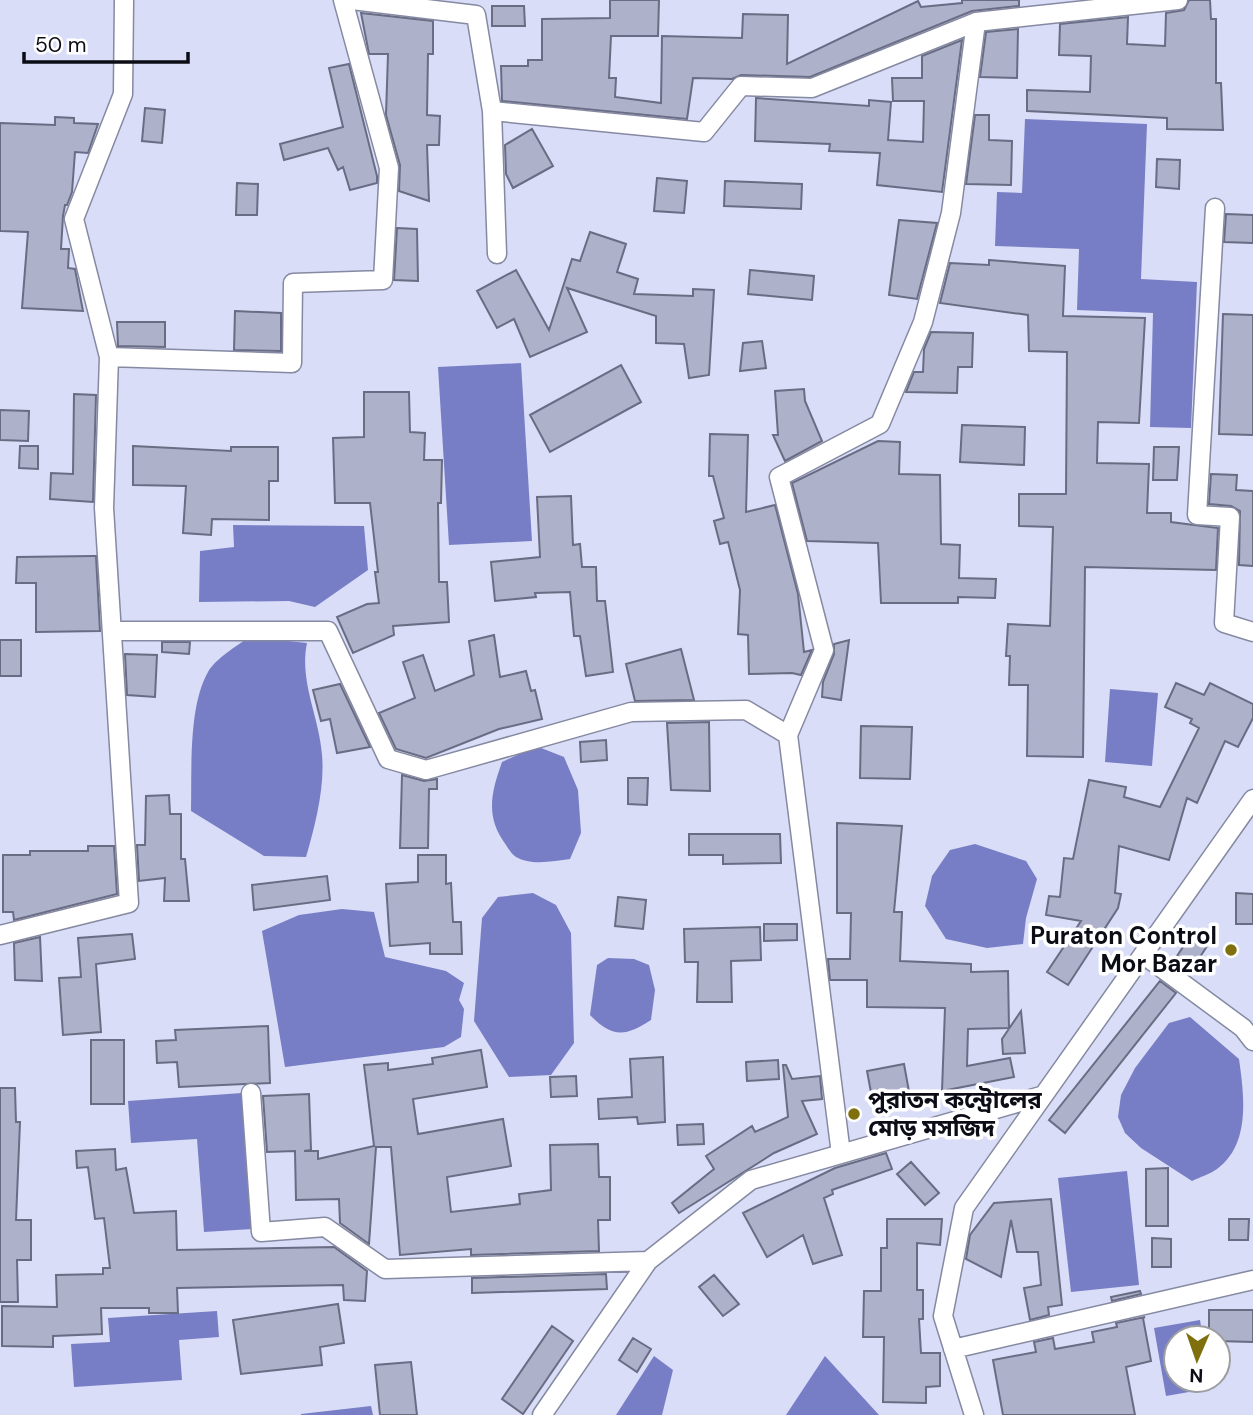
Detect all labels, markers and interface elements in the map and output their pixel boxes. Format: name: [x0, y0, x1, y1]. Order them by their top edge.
scale bar: [24, 21, 189, 65]
text: 50 m: [35, 31, 86, 59]
place label: Puraton Control Mor Bazar: [1030, 920, 1217, 979]
marker: Puraton Control Mor Bazar: [1223, 942, 1239, 958]
place label: পুরাতন কন্ট্রোলের মোড় মসজিদ: [868, 1084, 1042, 1143]
marker: পুরাতন কন্ট্রোলের মোড় মসজিদ: [846, 1106, 862, 1122]
north arrow: [1162, 1324, 1232, 1394]
text: N: [1189, 1363, 1204, 1388]

